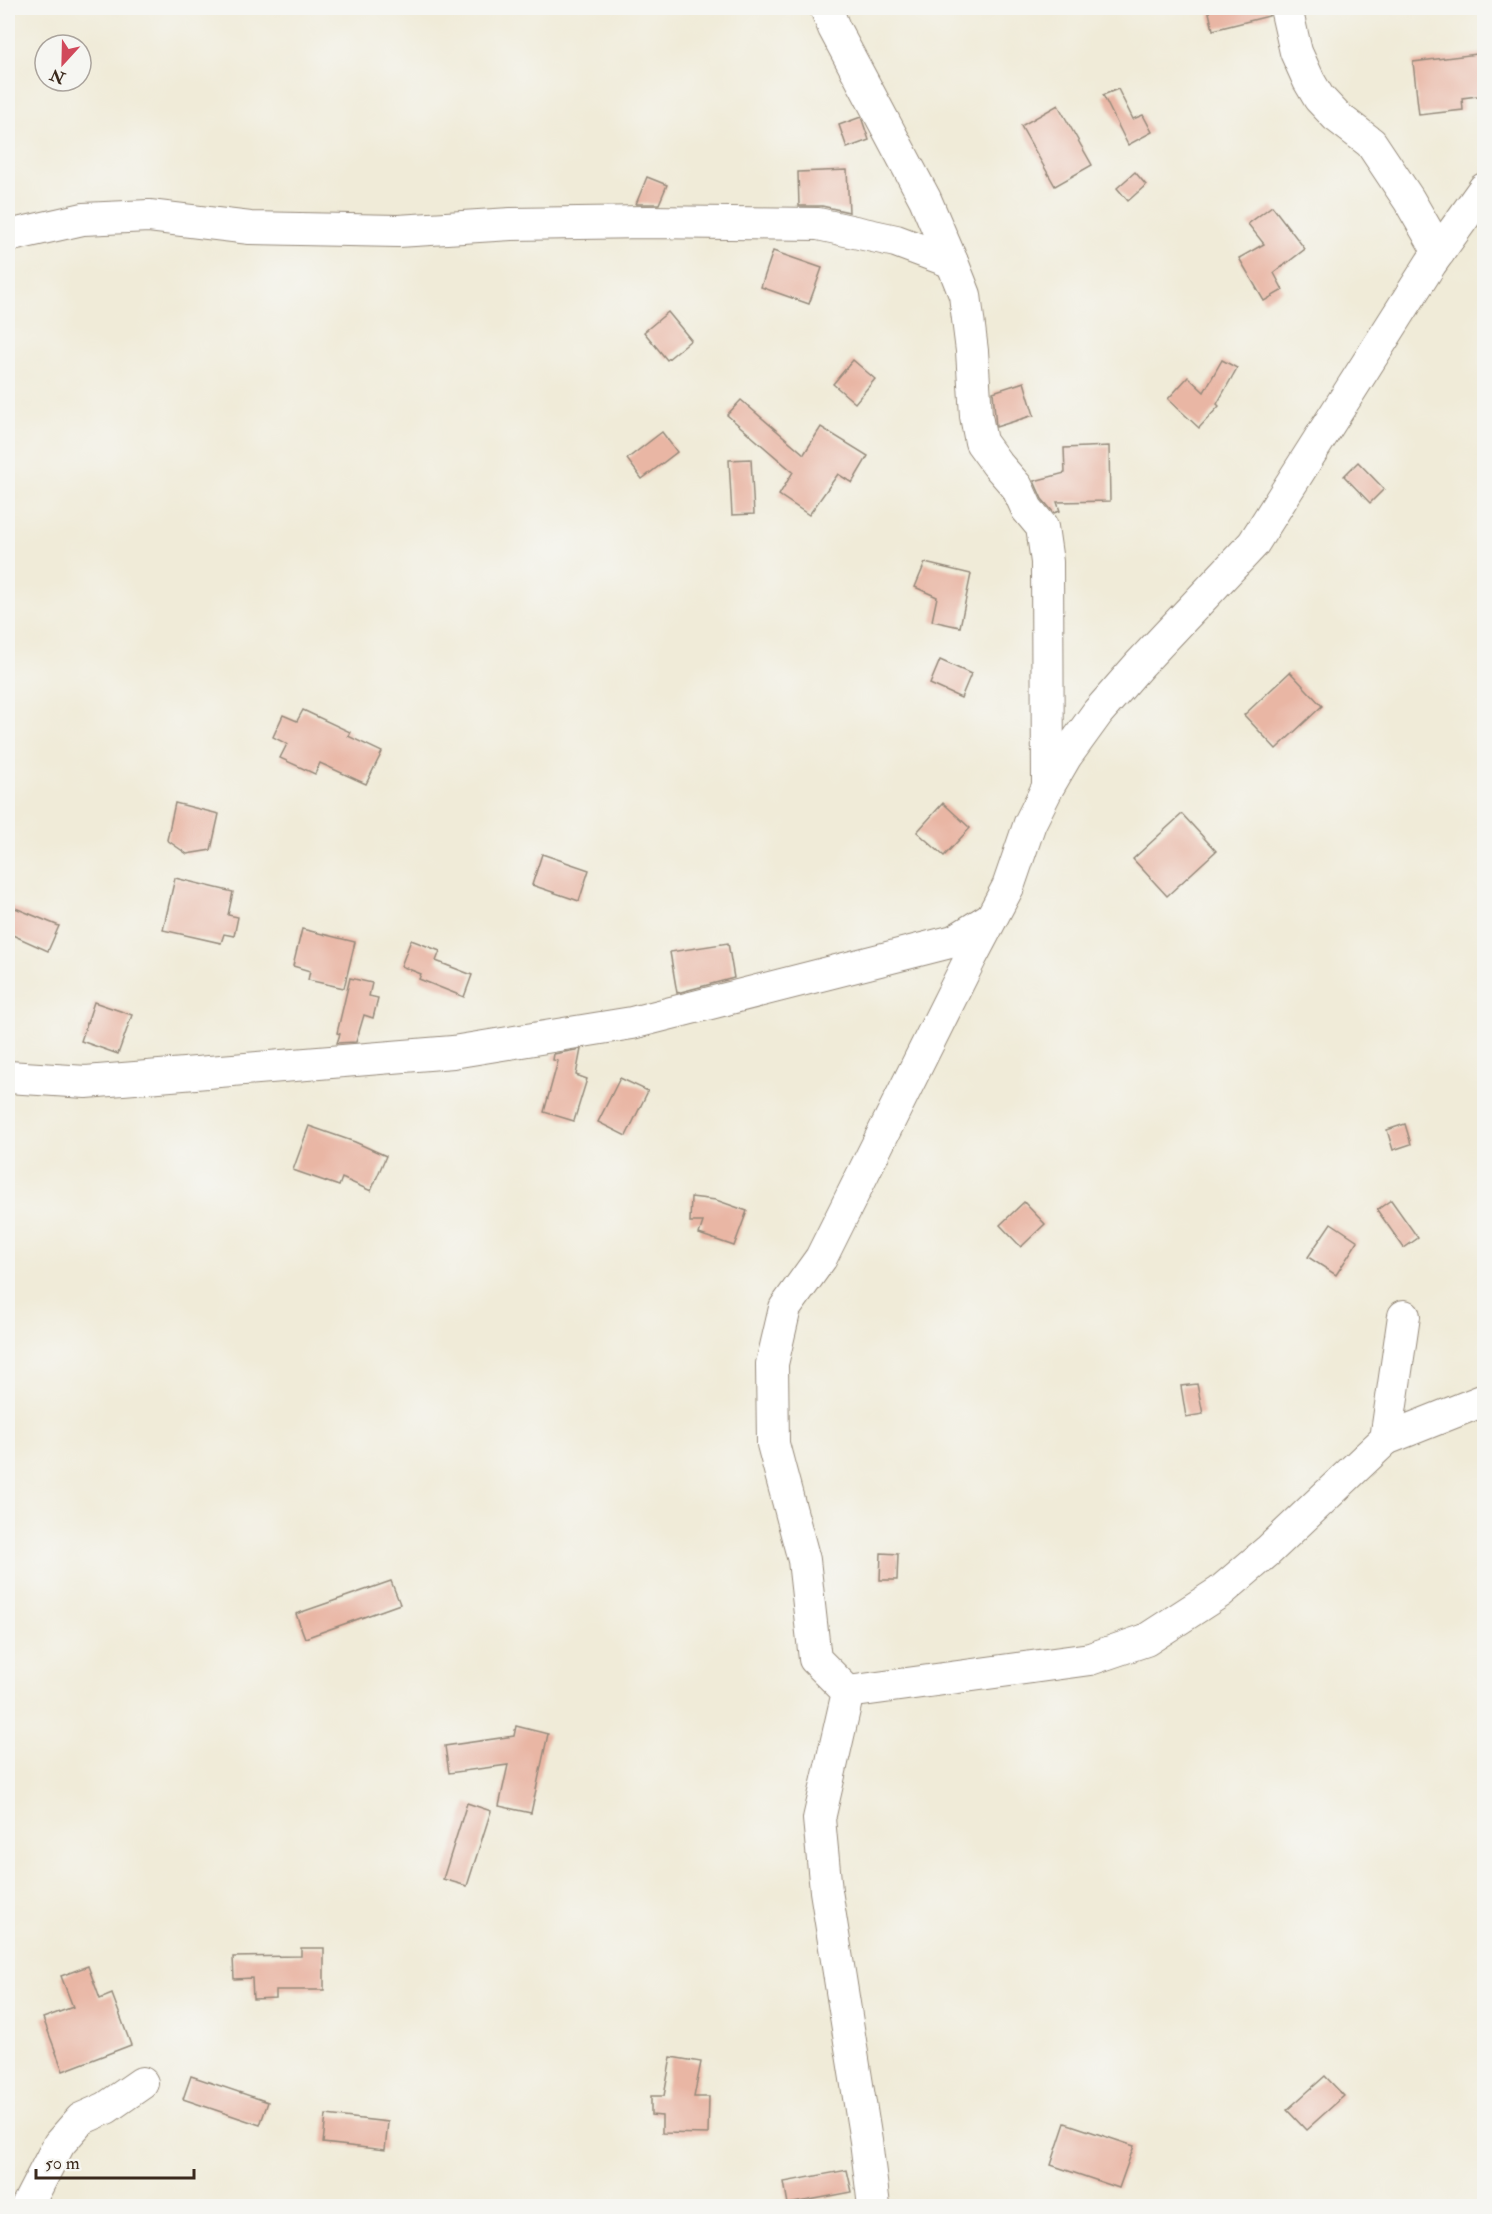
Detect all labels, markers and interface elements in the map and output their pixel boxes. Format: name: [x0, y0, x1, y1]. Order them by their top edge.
north arrow: [33, 33, 93, 93]
text: N: [47, 64, 69, 88]
scale bar: [36, 2142, 194, 2180]
text: 50 m: [45, 2152, 80, 2175]

